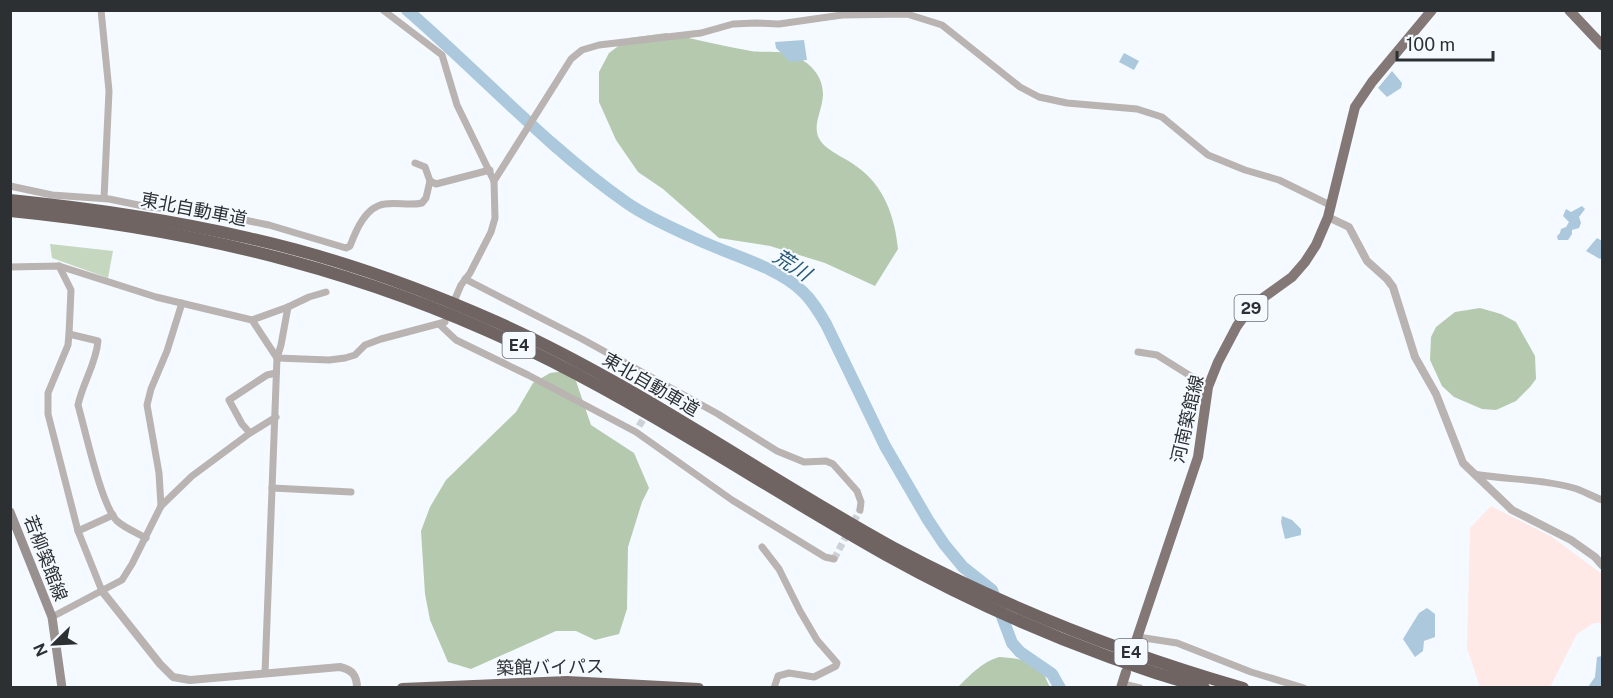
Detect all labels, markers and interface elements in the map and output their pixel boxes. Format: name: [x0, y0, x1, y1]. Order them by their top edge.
scale bar: [1397, 24, 1493, 62]
text: 100 m: [1406, 34, 1455, 55]
street label: 東北自動車道: [139, 188, 249, 230]
water label: 荒川: [769, 244, 817, 287]
road number: 29: [1234, 295, 1268, 321]
road number: E4: [502, 332, 536, 358]
street label: 東北自動車道: [599, 348, 703, 420]
street label: 河南築館線: [1167, 373, 1207, 465]
street label: 若柳築館線: [20, 512, 72, 604]
north arrow: [24, 614, 84, 674]
road number: E4: [1114, 639, 1148, 665]
text: N: [30, 640, 52, 659]
street label: 築館バイパス: [496, 656, 604, 678]

